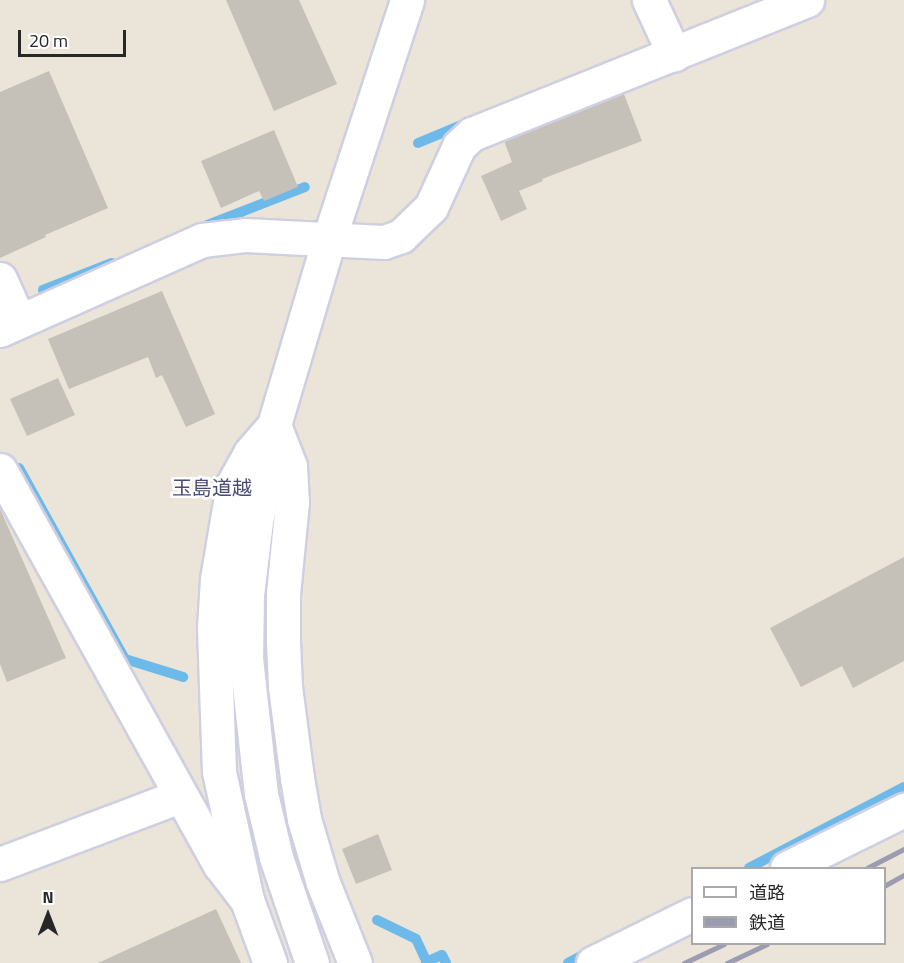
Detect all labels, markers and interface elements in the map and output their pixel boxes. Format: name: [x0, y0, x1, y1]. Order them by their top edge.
scale bar: [21, 18, 129, 56]
text: 20 m: [29, 27, 68, 54]
district label: 玉島道越: [172, 475, 252, 499]
legend: [691, 867, 886, 945]
text: 道路: [749, 879, 785, 906]
north arrow: [18, 885, 78, 945]
text: N: [42, 885, 54, 909]
text: 鉄道: [749, 909, 785, 936]

